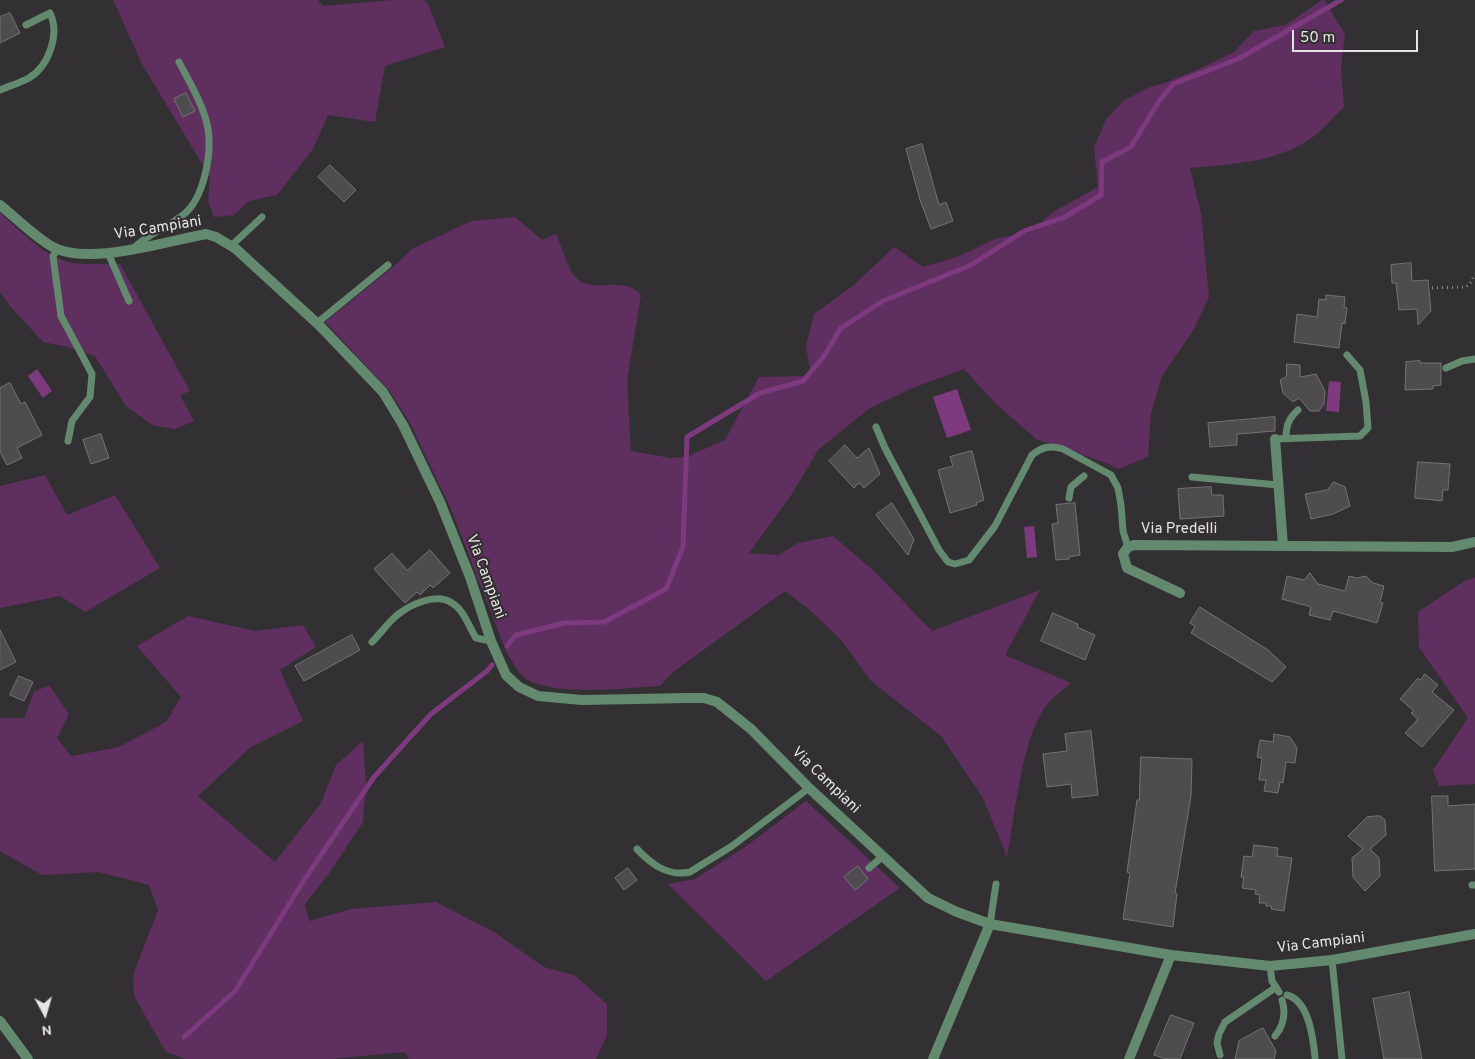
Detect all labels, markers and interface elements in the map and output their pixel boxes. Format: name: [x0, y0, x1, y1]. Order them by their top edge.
scale bar: [1295, 20, 1421, 52]
text: 50 m: [1300, 29, 1335, 48]
street label: Via Campiani: [113, 213, 203, 245]
street label: Via Predelli: [1141, 521, 1217, 539]
street label: Via Campiani: [461, 532, 509, 622]
street label: Via Campiani: [787, 744, 863, 818]
street label: Via Campiani: [1276, 930, 1366, 958]
north arrow: [20, 989, 70, 1039]
text: N: [41, 1020, 53, 1038]

